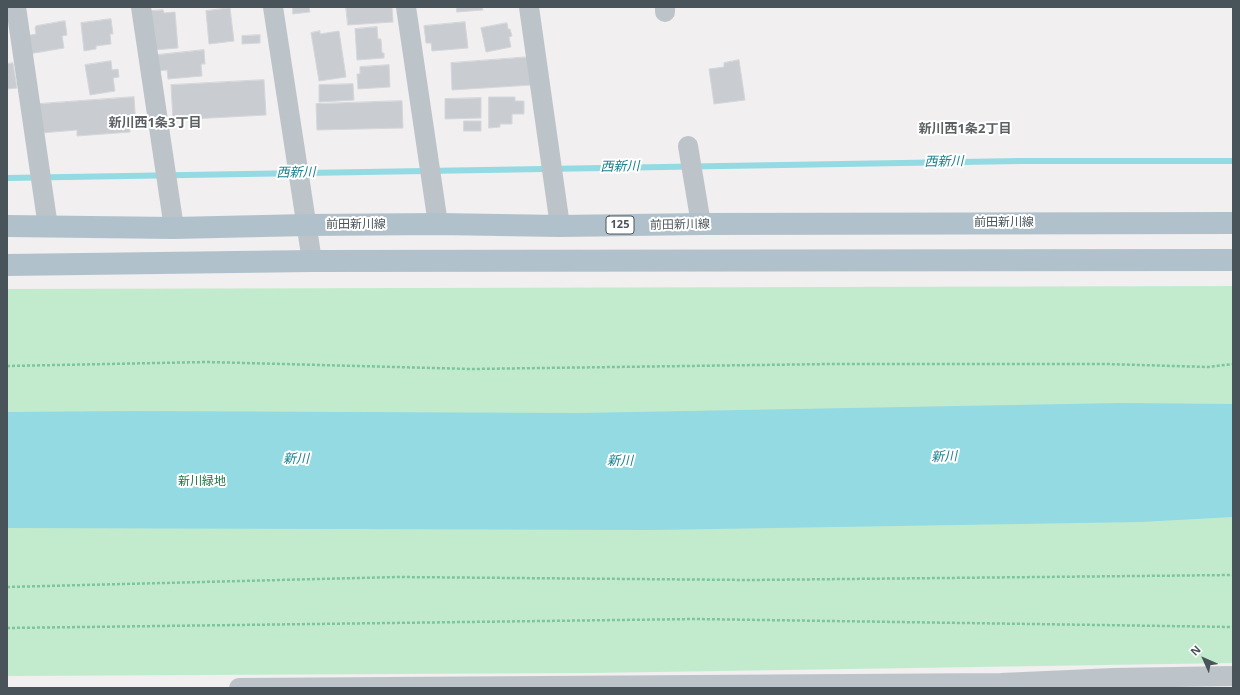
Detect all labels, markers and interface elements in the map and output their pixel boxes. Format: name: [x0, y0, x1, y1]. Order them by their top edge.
district label: 新川西1条3丁目: [109, 115, 201, 131]
district label: 新川西1条2丁目: [919, 121, 1011, 137]
water label: 西新川: [924, 154, 964, 170]
water label: 西新川: [600, 159, 640, 175]
water label: 西新川: [276, 165, 316, 181]
road number: 125: [606, 216, 634, 234]
street label: 前田新川線: [974, 216, 1034, 230]
street label: 前田新川線: [650, 217, 710, 233]
street label: 前田新川線: [326, 218, 386, 232]
water label: 新川: [931, 449, 957, 465]
water label: 新川: [283, 451, 309, 467]
water label: 新川: [607, 453, 633, 469]
park label: 新川緑地: [178, 475, 226, 489]
north arrow: [1184, 639, 1224, 679]
text: N: [1187, 642, 1204, 659]

